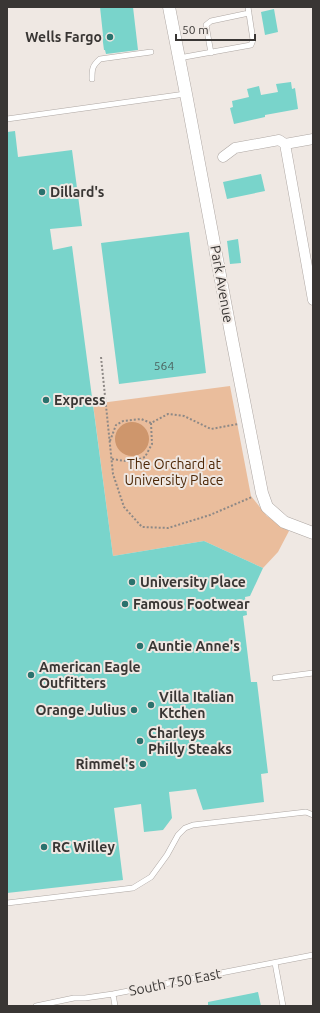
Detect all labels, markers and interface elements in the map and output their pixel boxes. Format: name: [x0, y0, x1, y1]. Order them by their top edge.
scale bar: [176, 16, 255, 42]
text: 50 m: [182, 23, 209, 36]
place label: Wells Fargo: [25, 29, 102, 45]
marker: Wells Fargo: [105, 32, 115, 42]
place label: Dillard's: [50, 184, 105, 200]
marker: Dillard's: [37, 187, 47, 197]
street label: Park Avenue: [207, 244, 237, 324]
house number: 564: [154, 359, 174, 372]
place label: Express: [54, 392, 106, 408]
marker: Express: [41, 395, 51, 405]
park label: The Orchard at University Place: [124, 456, 224, 488]
place label: University Place: [140, 574, 246, 590]
marker: University Place: [127, 577, 137, 587]
place label: Famous Footwear: [133, 596, 250, 612]
marker: Famous Footwear: [120, 599, 130, 609]
place label: Auntie Anne's: [148, 638, 240, 654]
marker: Auntie Anne's: [135, 641, 145, 651]
place label: American Eagle Outfitters: [39, 659, 141, 691]
marker: American Eagle Outfitters: [26, 670, 36, 680]
place label: Villa Italian Ktchen: [159, 689, 234, 721]
marker: Villa Italian Ktchen: [146, 700, 156, 710]
place label: Orange Julius: [36, 702, 126, 718]
marker: Orange Julius: [129, 705, 139, 715]
place label: Charleys Philly Steaks: [148, 725, 232, 757]
marker: Charleys Philly Steaks: [135, 736, 145, 746]
place label: Rimmel's: [75, 756, 135, 772]
marker: Rimmel's: [138, 759, 148, 769]
place label: RC Willey: [52, 839, 115, 855]
marker: RC Willey: [39, 842, 49, 852]
street label: South 750 East: [127, 965, 223, 999]

